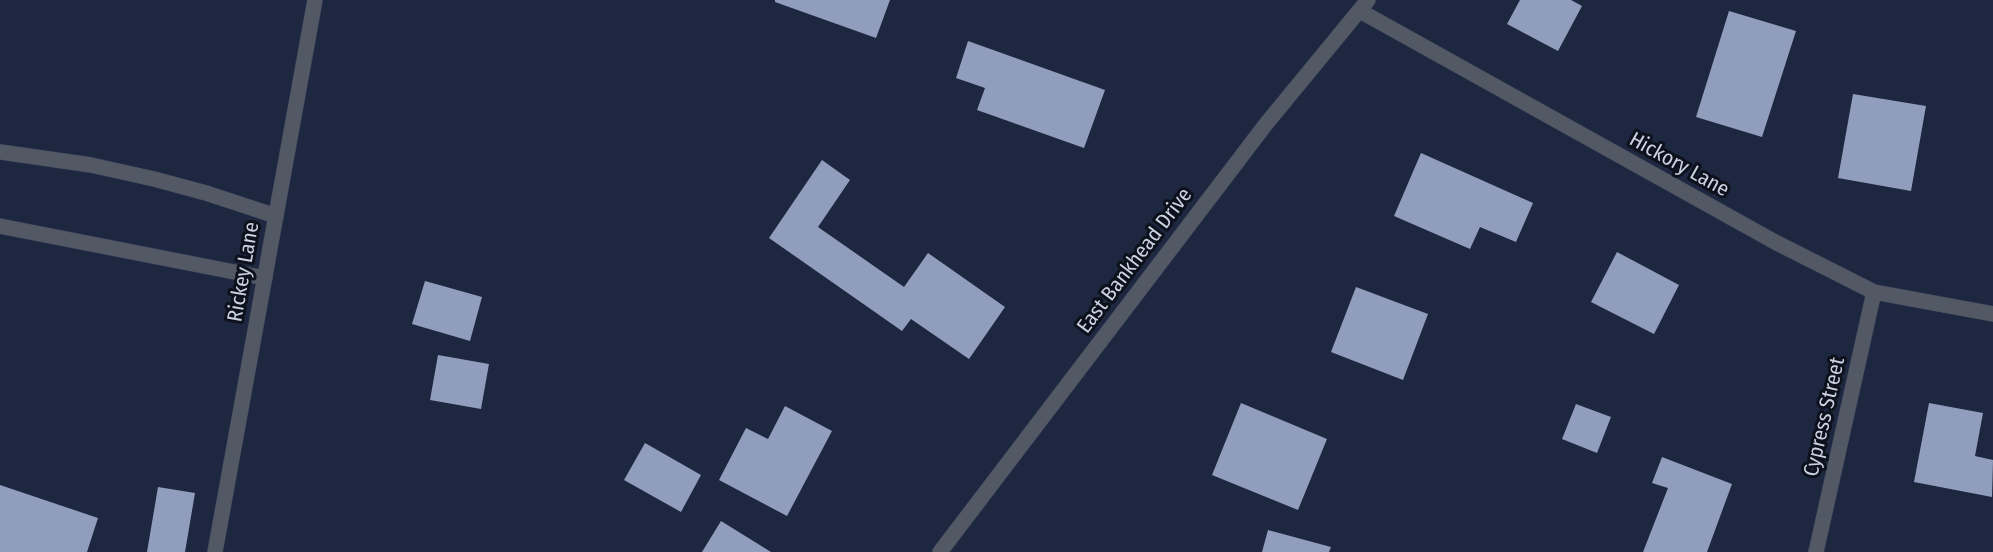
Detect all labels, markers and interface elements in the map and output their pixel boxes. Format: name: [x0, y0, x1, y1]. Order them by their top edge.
street label: Hickory Lane: [1625, 127, 1733, 203]
street label: East Bankhead Drive: [1072, 183, 1198, 339]
street label: Rickey Lane: [223, 220, 265, 324]
street label: Cypress Street: [1799, 355, 1851, 479]

